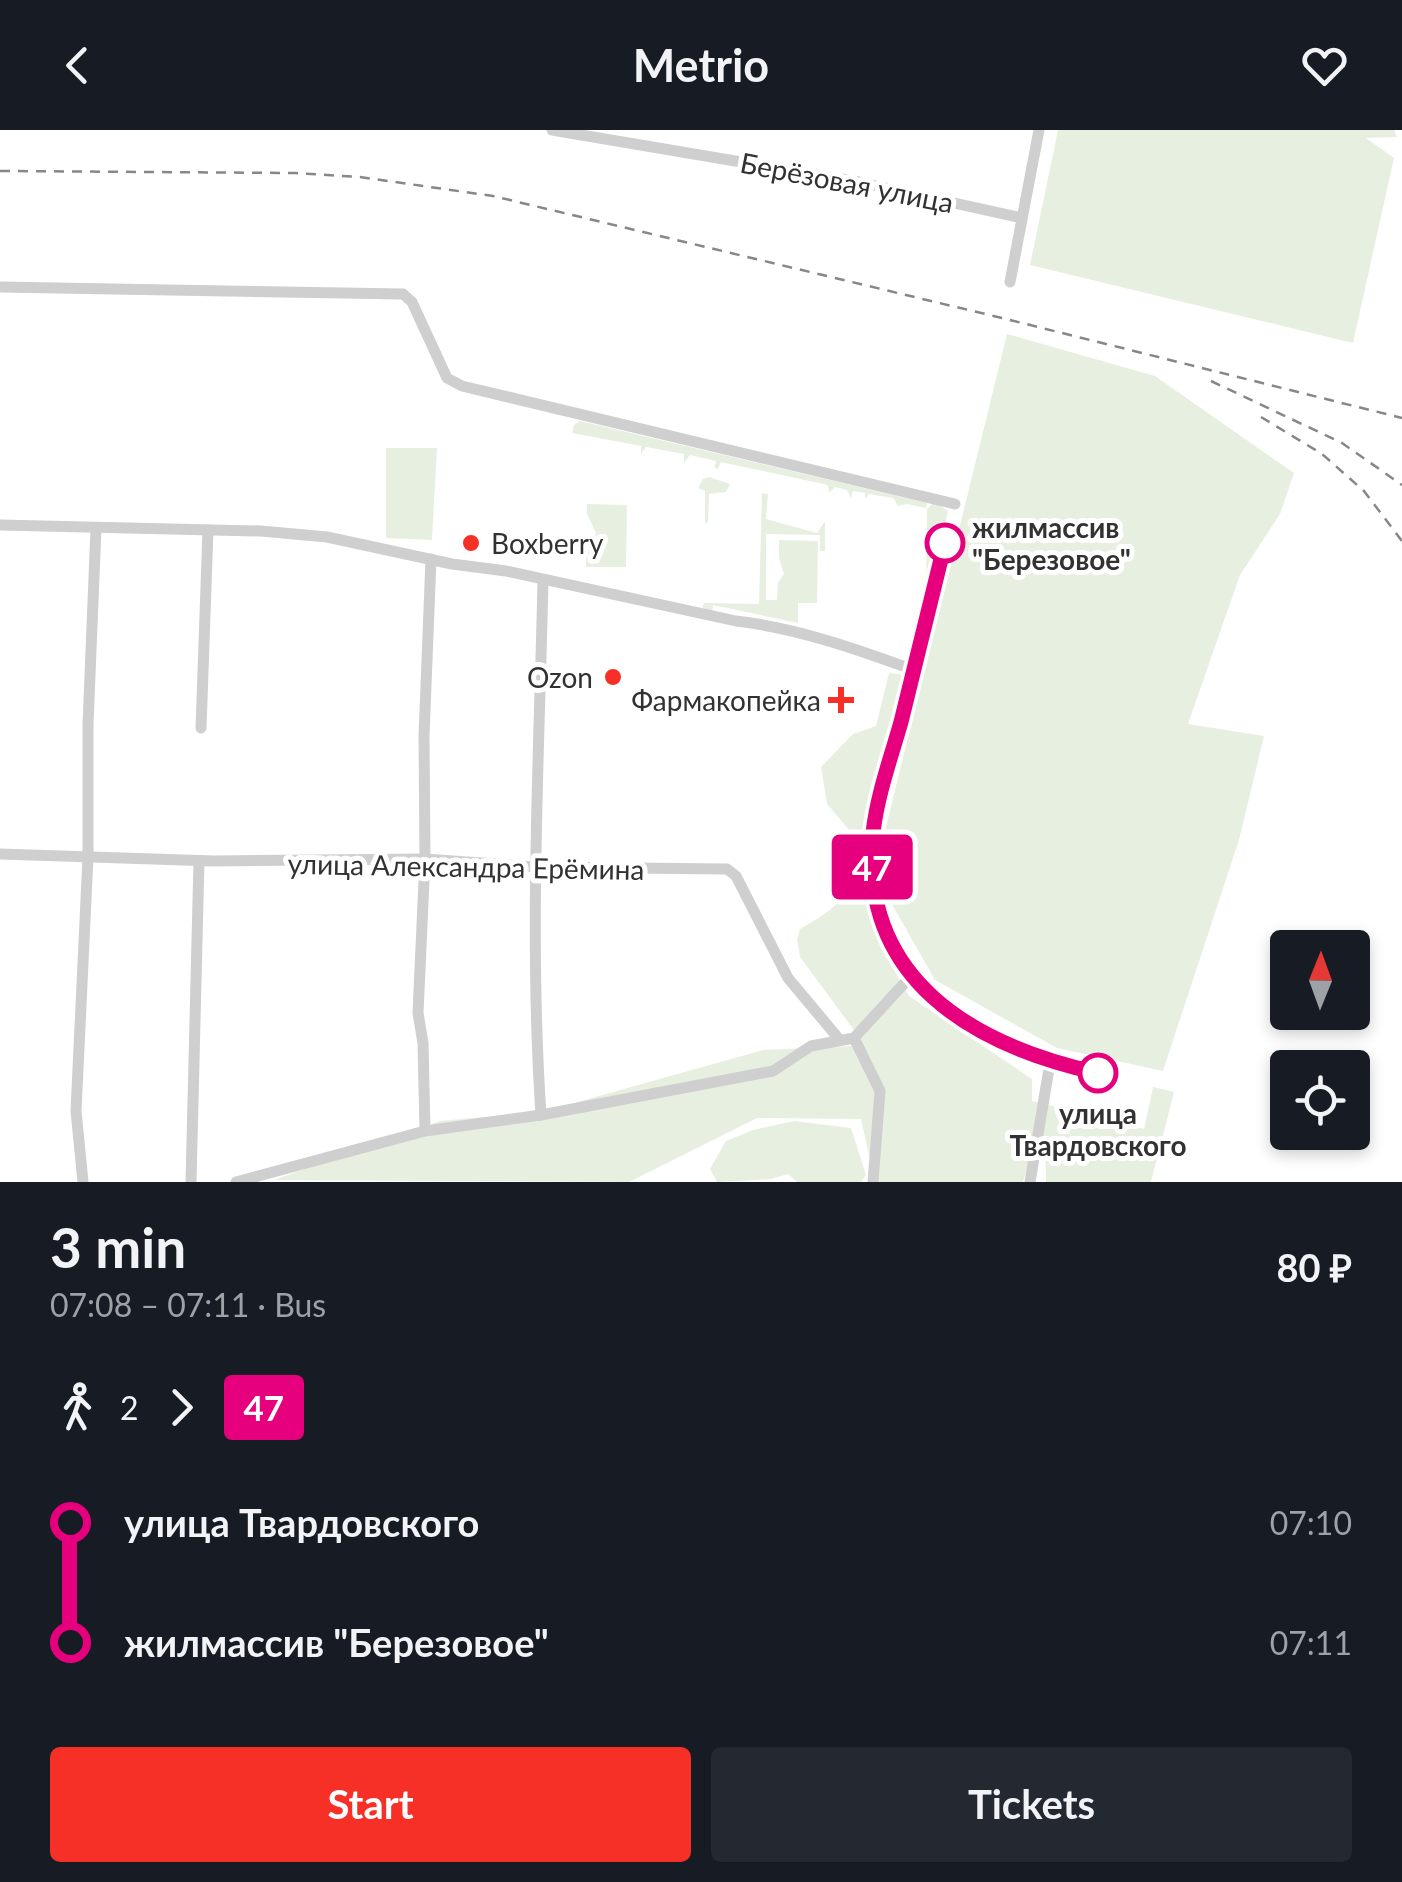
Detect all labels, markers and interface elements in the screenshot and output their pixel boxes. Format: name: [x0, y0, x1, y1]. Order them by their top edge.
icon: back: [50, 38, 105, 93]
text: Metrio: [633, 38, 769, 92]
icon: heart: [1297, 38, 1352, 93]
street label: Берёзовая улица: [738, 145, 956, 219]
place label: жилмассив "Березовое": [972, 510, 1131, 576]
marker: жилмассив "Березовое": [926, 524, 964, 562]
place label: Boxberry: [491, 526, 604, 560]
marker: Boxberry: [460, 532, 482, 554]
place label: Ozon: [527, 660, 593, 694]
marker: Ozon: [602, 666, 624, 688]
place label: Фармакопейка: [631, 683, 821, 717]
marker: Фармакопейка: [830, 689, 852, 711]
line badge: 47: [827, 834, 917, 900]
street label: улица Александра Ерёмина: [287, 846, 645, 886]
text: 47: [852, 846, 892, 888]
north arrow: [1270, 930, 1370, 1030]
map controls: [1270, 930, 1370, 1150]
button: locate: [1270, 1050, 1370, 1150]
marker: улица Твардовского: [1079, 1054, 1117, 1092]
place label: улица Твардовского: [1009, 1096, 1187, 1162]
text: 3 min: [50, 1214, 186, 1280]
text: 80 ₽: [1277, 1244, 1352, 1290]
text: 07:08 – 07:11 · Bus: [50, 1285, 326, 1324]
icon: walk: [50, 1380, 105, 1435]
icon: forward: [154, 1380, 209, 1435]
text: 47: [244, 1386, 284, 1428]
text: 2: [120, 1388, 139, 1427]
text: улица Твардовского: [124, 1499, 479, 1545]
text: 07:10: [1270, 1503, 1352, 1542]
text: жилмассив "Березовое": [124, 1619, 549, 1665]
text: 07:11: [1270, 1623, 1352, 1662]
button: Start: [50, 1747, 691, 1862]
button: Tickets: [711, 1747, 1352, 1862]

